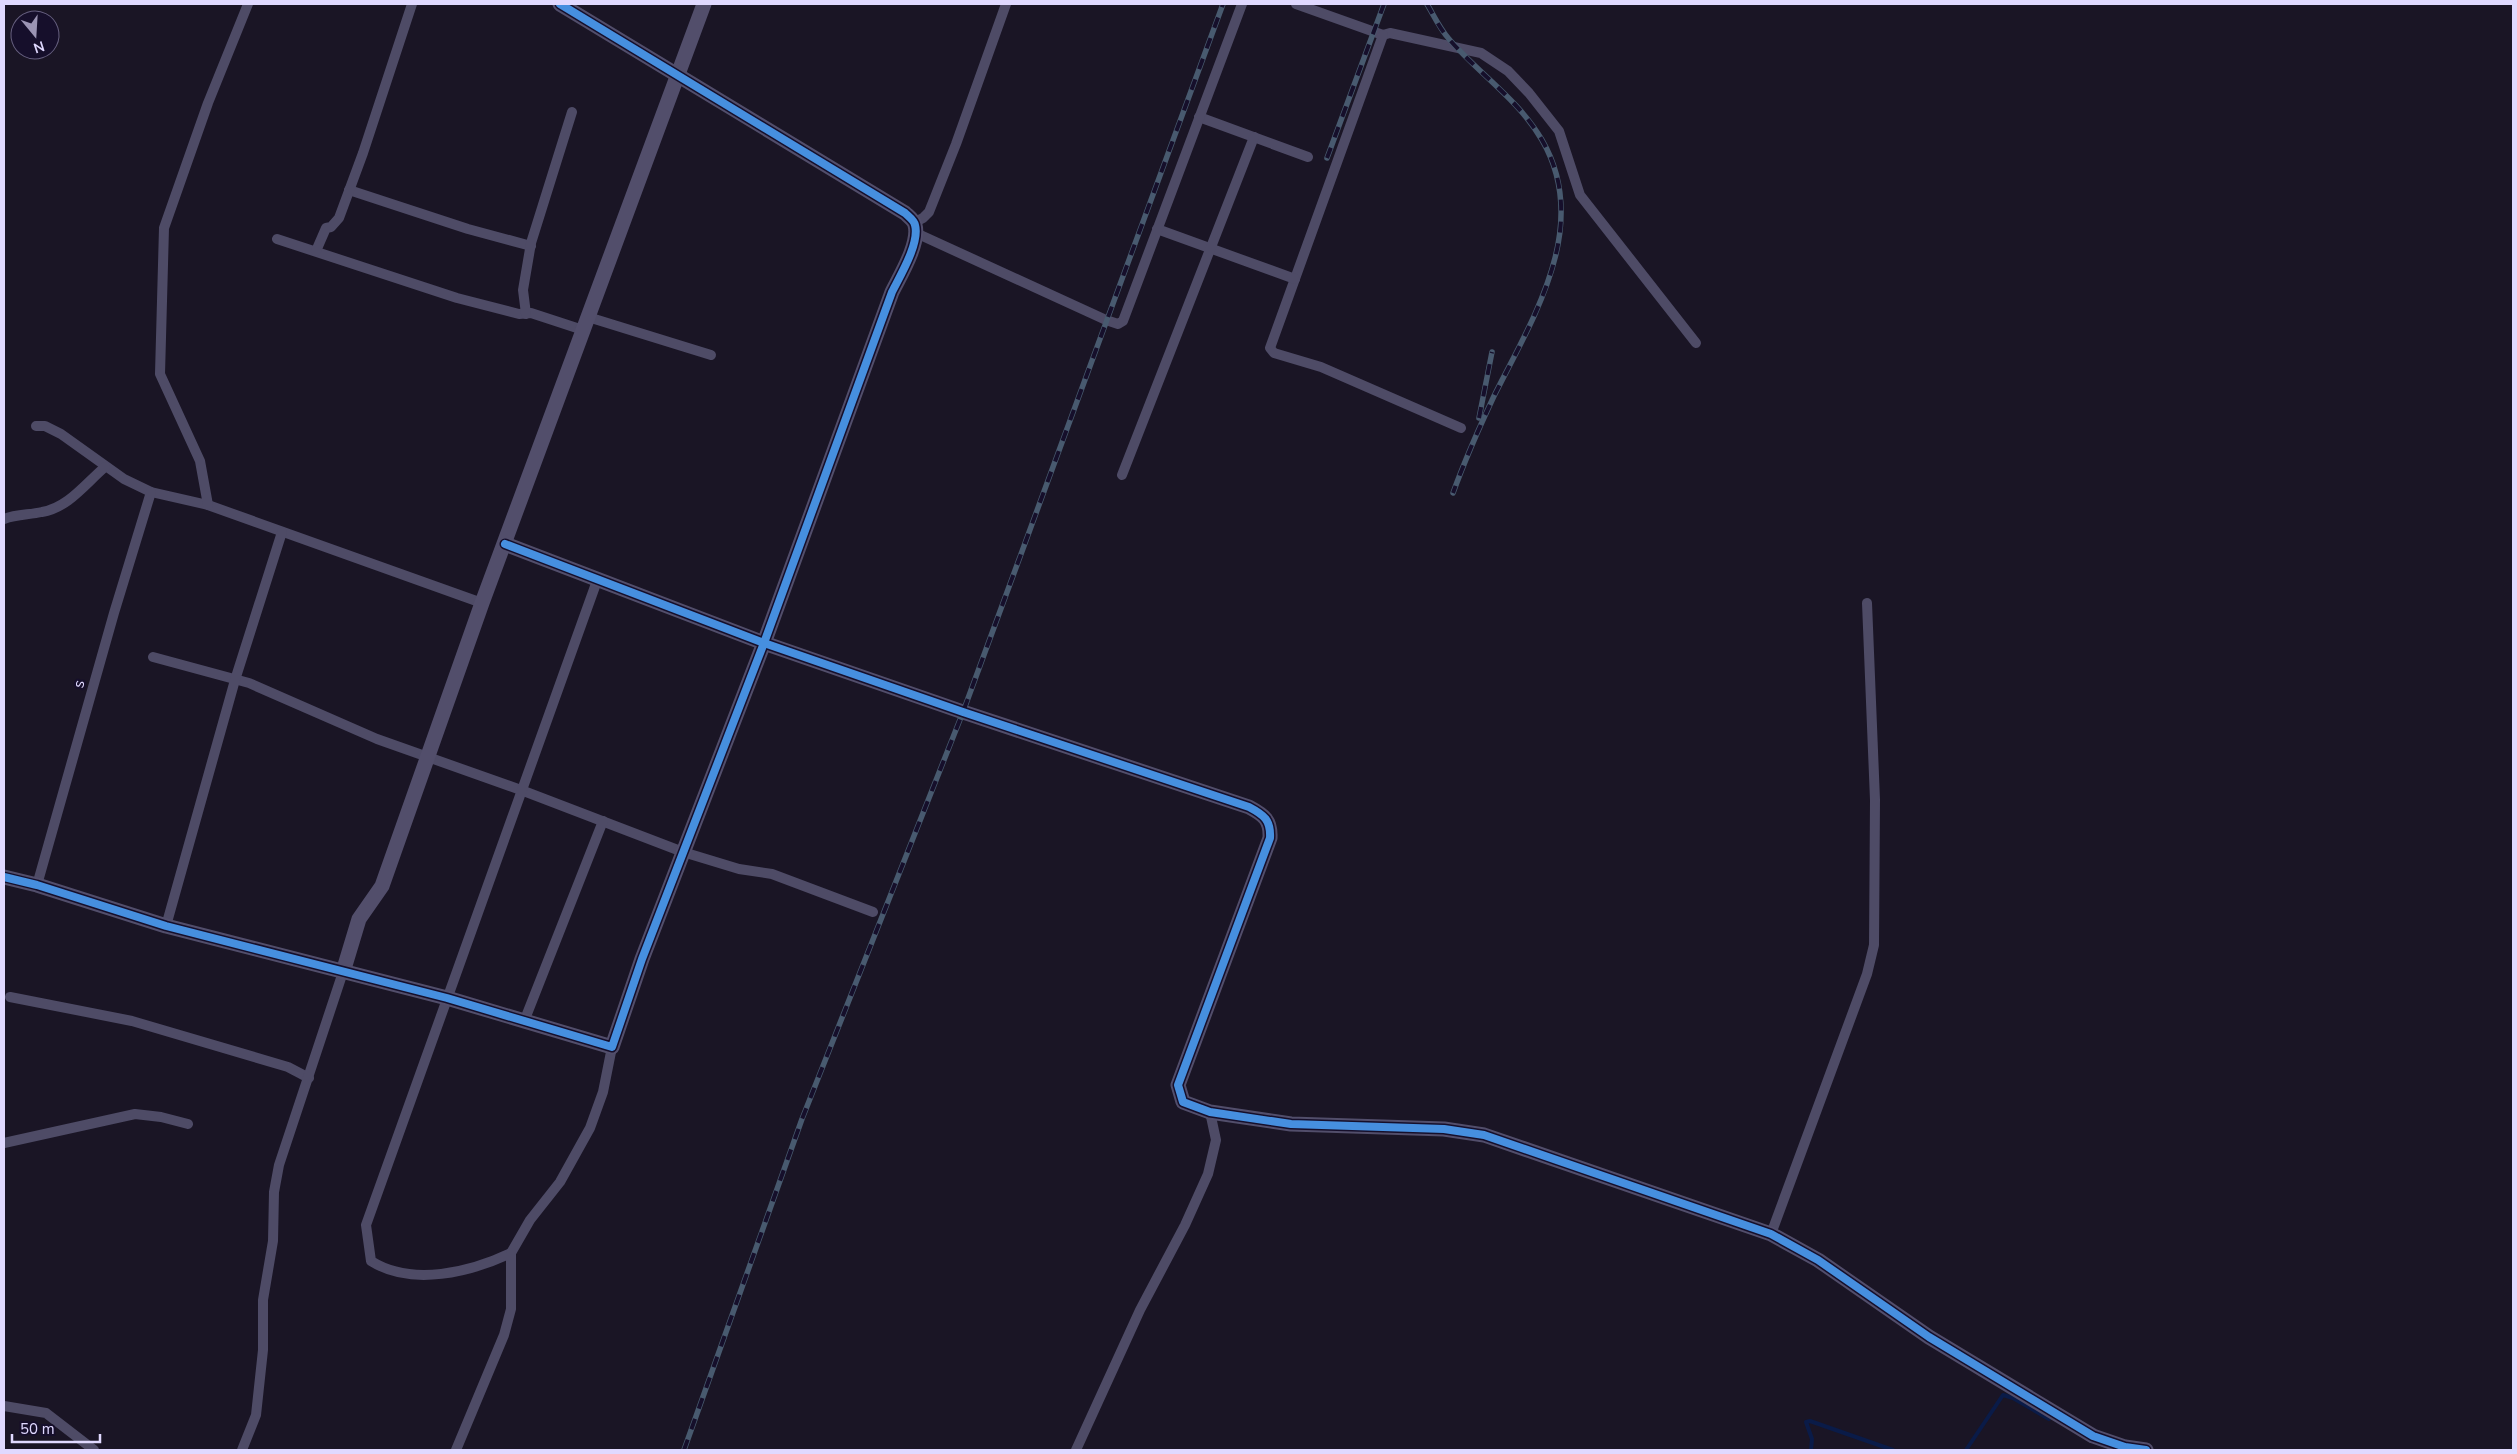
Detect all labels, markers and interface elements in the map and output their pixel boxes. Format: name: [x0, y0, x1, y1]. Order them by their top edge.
north arrow: [10, 10, 60, 60]
text: N: [31, 36, 47, 58]
street label: s: [67, 677, 91, 691]
scale bar: [12, 1412, 100, 1444]
text: 50 m: [20, 1419, 55, 1439]

